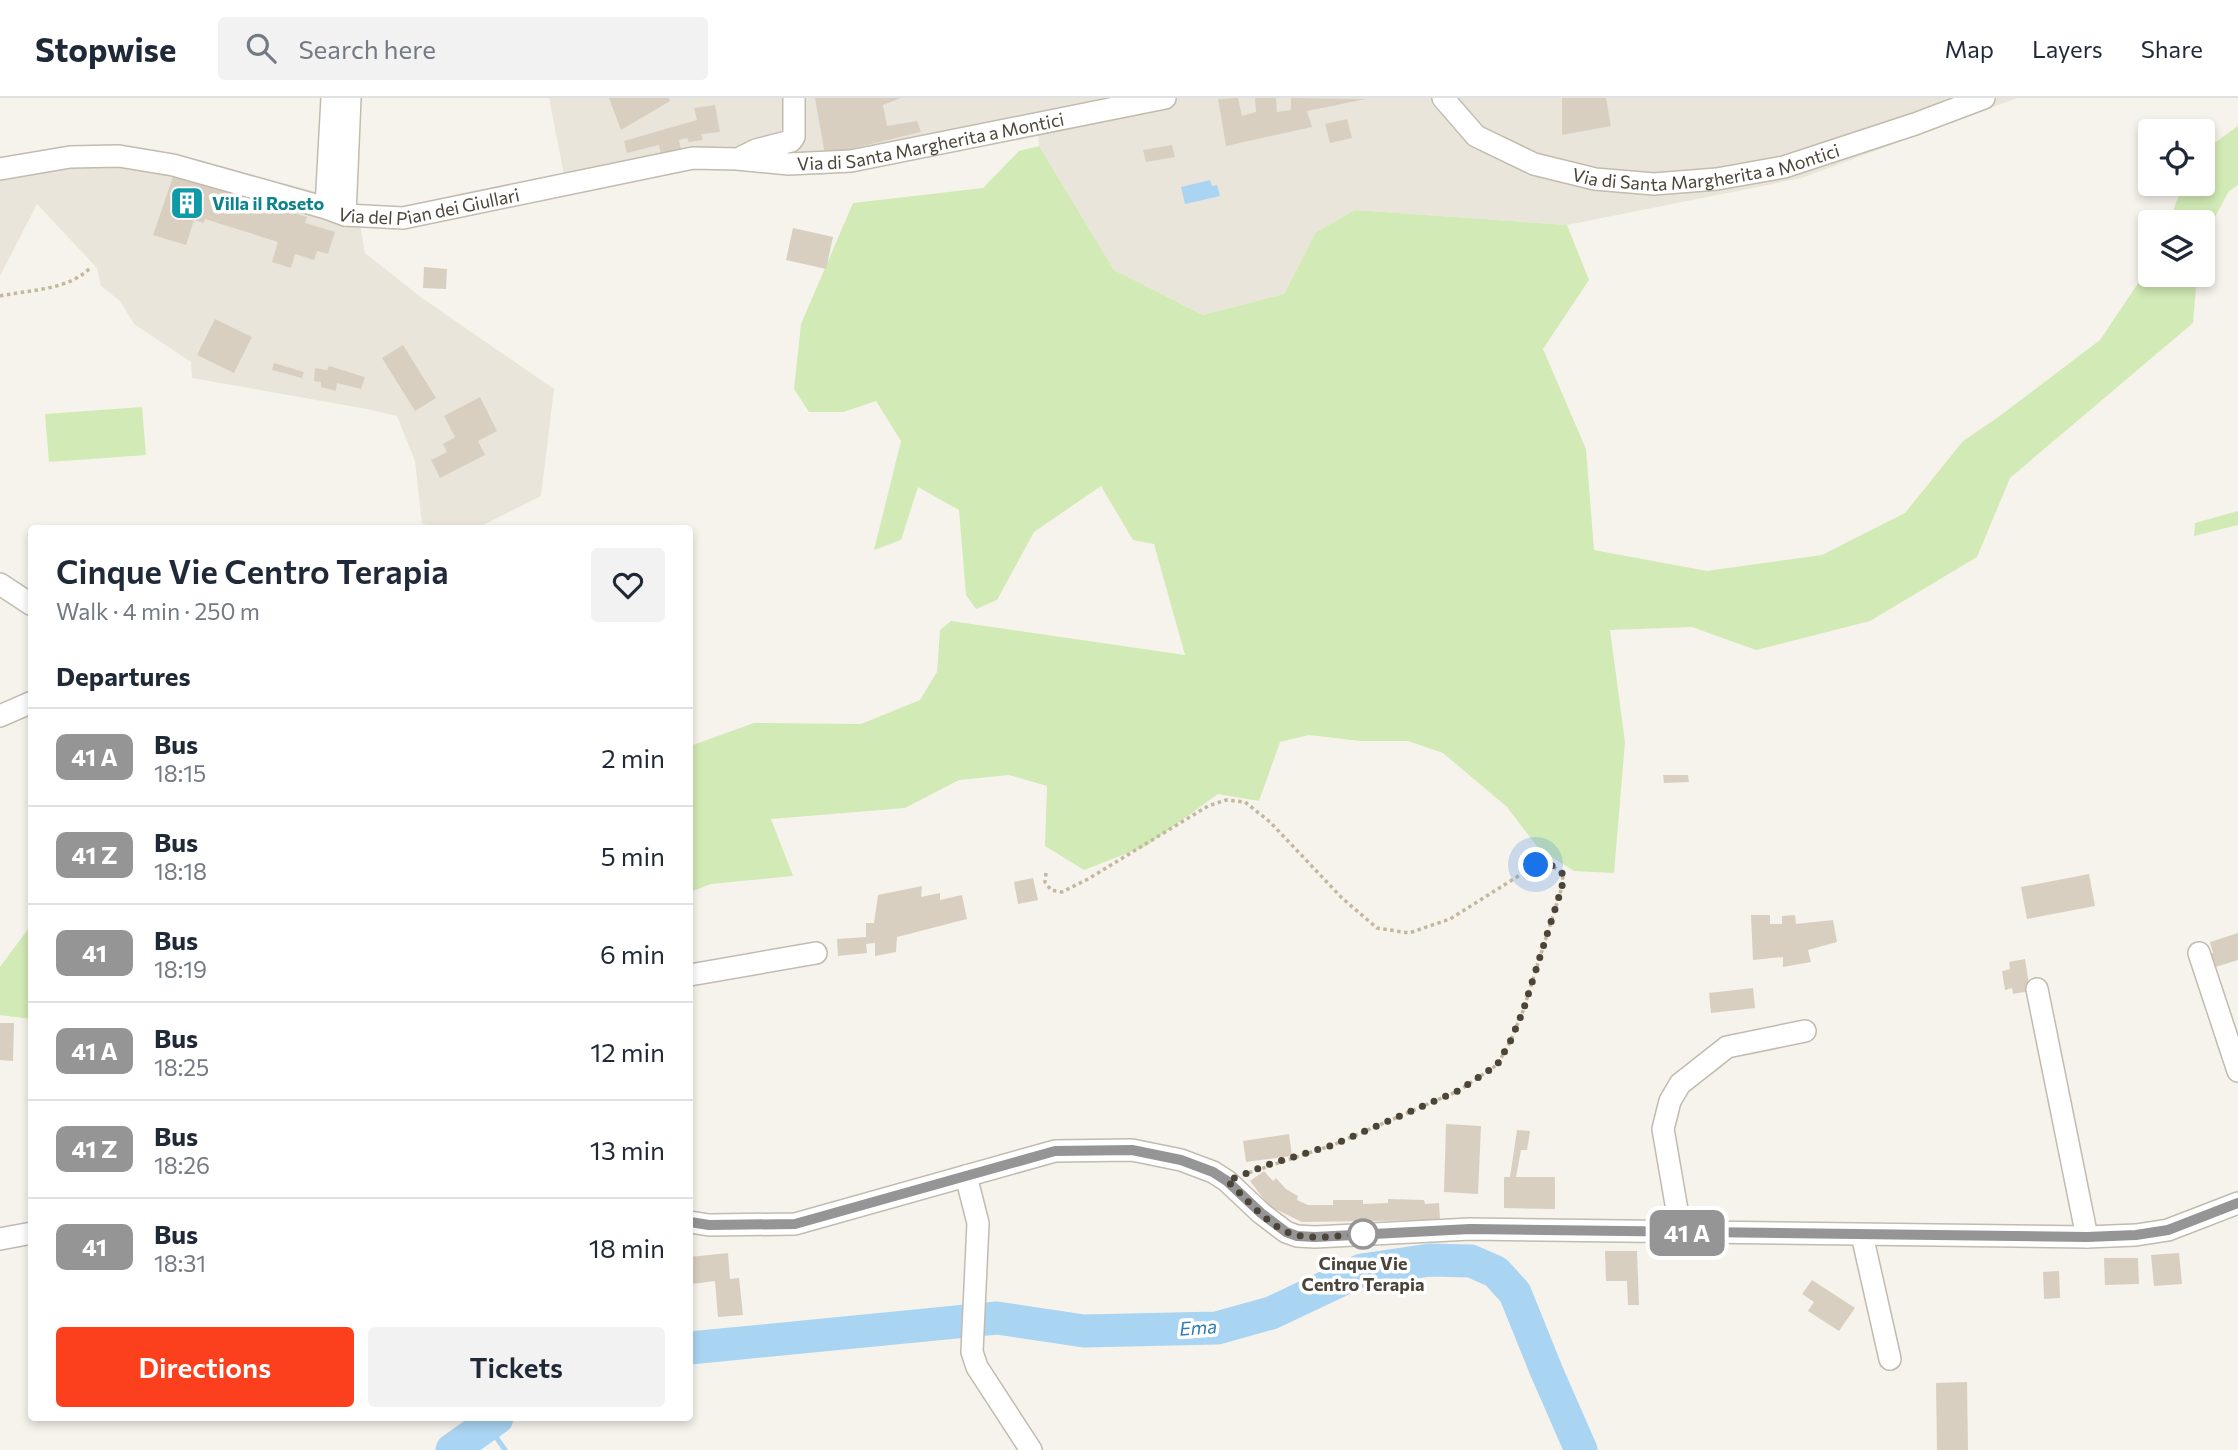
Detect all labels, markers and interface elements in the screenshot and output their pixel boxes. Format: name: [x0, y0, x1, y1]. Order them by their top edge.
search box: [218, 17, 708, 80]
text: Stopwise: [35, 28, 176, 69]
icon: search: [242, 29, 280, 67]
text: Search here: [298, 33, 436, 64]
text: Map: [1945, 34, 1994, 63]
text: Layers: [2032, 34, 2103, 63]
text: Share: [2141, 34, 2203, 63]
street label: Via di Santa Margherita a Montici: [796, 108, 1066, 175]
map controls: [2138, 119, 2215, 287]
button: locate: [2138, 119, 2215, 196]
street label: Via di Santa Margherita a Montici: [1570, 139, 1842, 195]
street label: Via del Pian dei Giullari: [335, 183, 521, 229]
building icon: Villa il Roseto: [168, 184, 206, 222]
place label: Villa il Roseto: [212, 192, 325, 214]
button: layers: [2138, 210, 2215, 287]
button: heart: [591, 548, 665, 622]
text: Cinque Vie Centro Terapia: [56, 550, 449, 591]
text: Walk · 4 min · 250 m: [56, 597, 260, 625]
text: Departures: [56, 660, 191, 691]
text: Bus: [154, 728, 198, 759]
text: 41 A: [71, 742, 118, 771]
text: 2 min: [601, 742, 665, 773]
text: 18:15: [154, 759, 206, 787]
text: Bus: [154, 826, 198, 857]
text: 41 Z: [72, 840, 117, 869]
text: 5 min: [601, 840, 665, 871]
your location: [1518, 847, 1553, 882]
text: 18:18: [154, 857, 207, 885]
text: Bus: [154, 924, 198, 955]
text: 41: [82, 938, 107, 967]
text: 6 min: [600, 938, 665, 969]
text: 18:19: [154, 955, 207, 983]
text: Bus: [154, 1022, 198, 1053]
text: 41 A: [71, 1036, 118, 1065]
text: 12 min: [590, 1036, 665, 1067]
text: 18:25: [154, 1053, 209, 1081]
text: Bus: [154, 1120, 198, 1151]
text: 41 Z: [72, 1134, 117, 1163]
text: 13 min: [590, 1134, 665, 1165]
text: 18:26: [154, 1151, 210, 1179]
line badge: 41 A: [1638, 1210, 1736, 1256]
text: Bus: [154, 1218, 198, 1249]
text: 41 A: [1664, 1218, 1710, 1247]
marker: Cinque Vie Centro Terapia: [1348, 1219, 1378, 1249]
text: 41: [82, 1232, 107, 1261]
text: 18 min: [589, 1232, 665, 1263]
text: 18:31: [154, 1249, 206, 1277]
place label: Cinque Vie Centro Terapia: [1302, 1252, 1424, 1295]
water label: Ema: [1178, 1314, 1218, 1340]
button: Directions: [56, 1327, 354, 1407]
button: Tickets: [368, 1327, 665, 1407]

